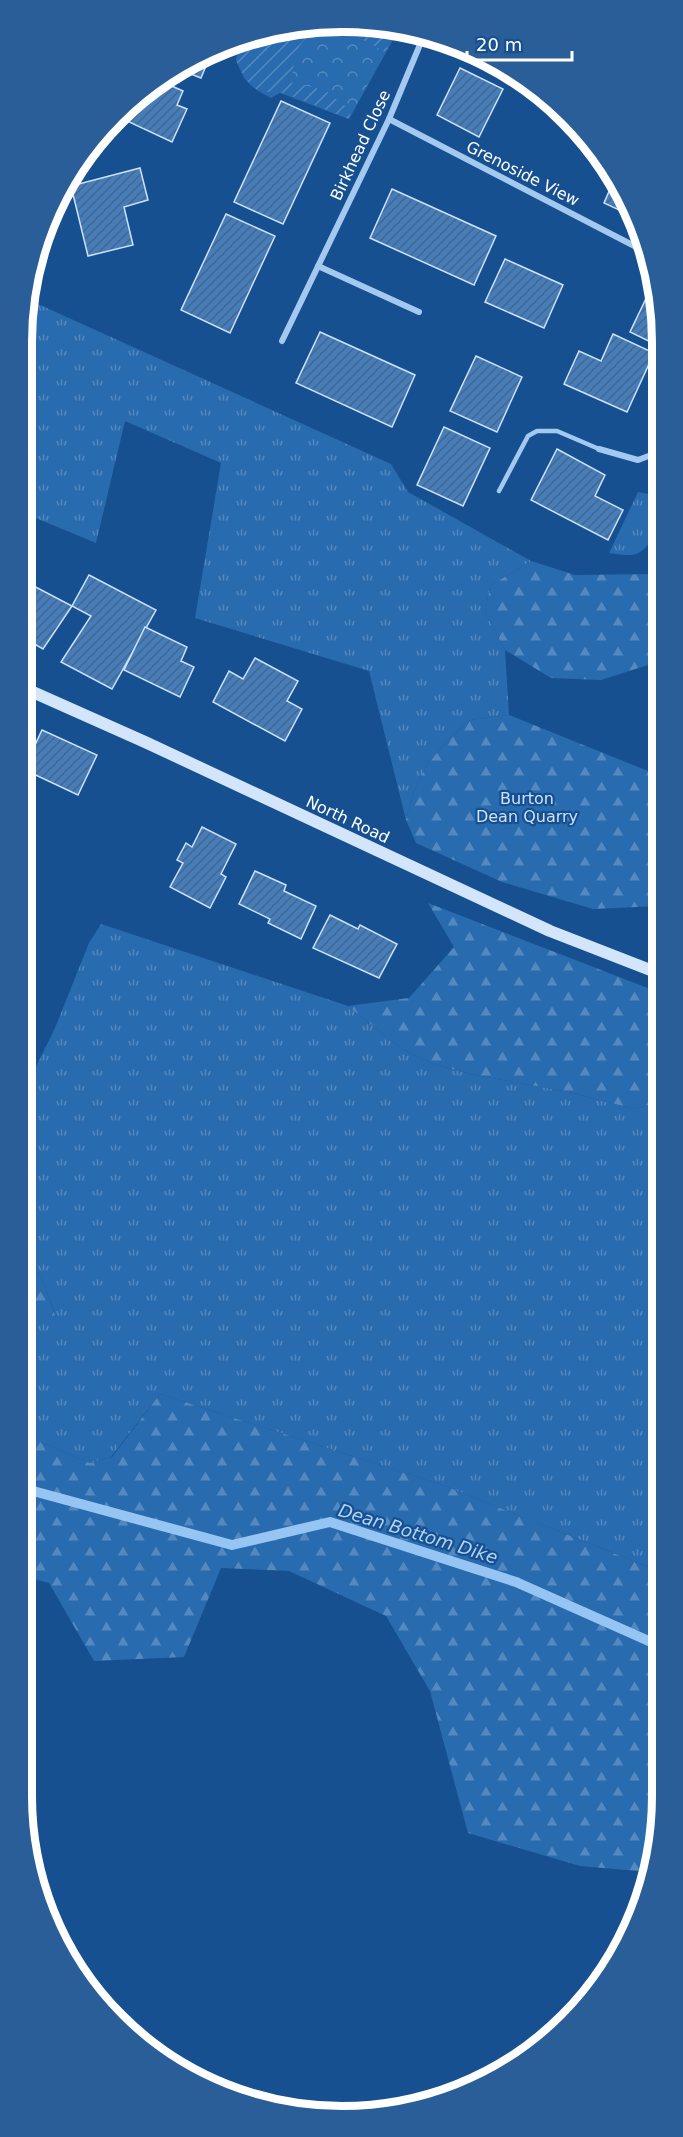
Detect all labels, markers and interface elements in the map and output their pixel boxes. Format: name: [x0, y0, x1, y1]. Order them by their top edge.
scale bar: [467, 24, 572, 62]
text: 20 m: [476, 34, 522, 55]
street label: Birkhead Close: [327, 87, 394, 204]
street label: Grenoside View: [463, 137, 582, 210]
park label: Burton Dean Quarry: [476, 789, 578, 826]
street label: North Road: [303, 792, 393, 847]
water label: Dean Bottom Dike: [336, 1499, 500, 1568]

